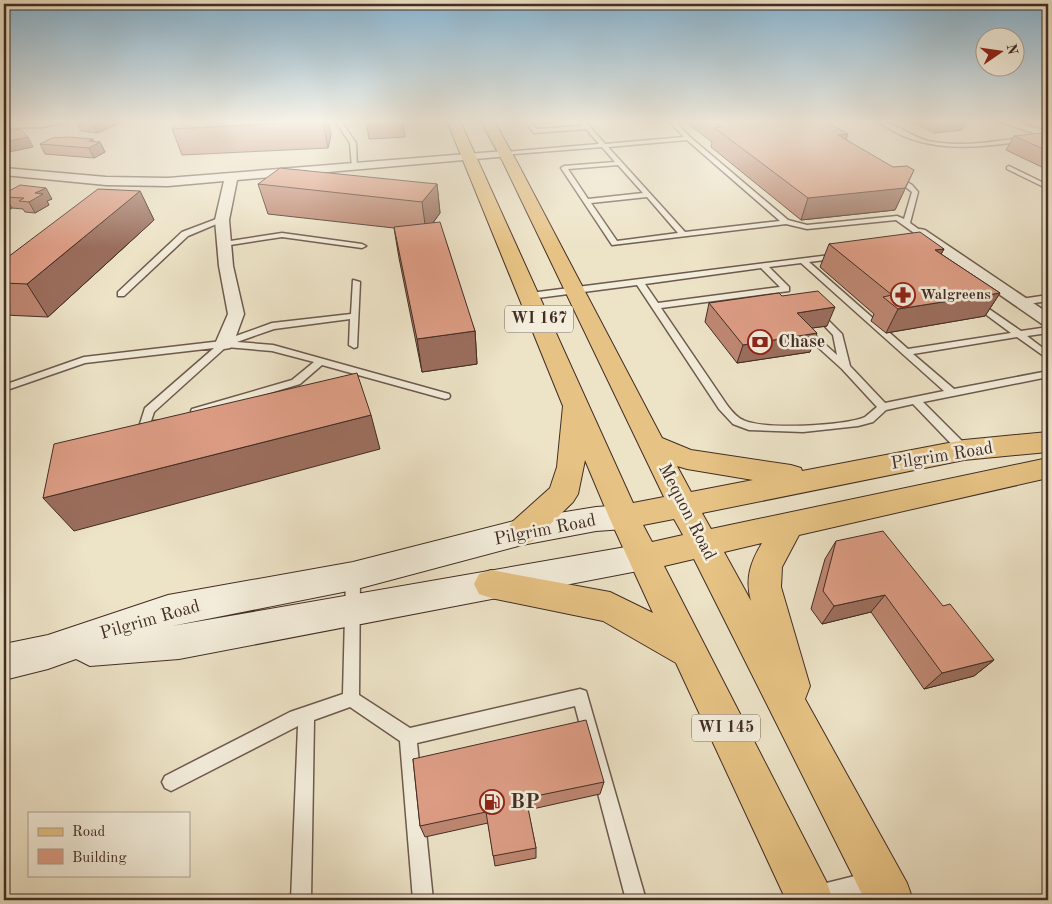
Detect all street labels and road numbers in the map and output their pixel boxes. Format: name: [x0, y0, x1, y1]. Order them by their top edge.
road number: WI 167: [505, 306, 573, 332]
street label: Pilgrim Road: [890, 439, 994, 473]
street label: Mequon Road: [655, 461, 719, 563]
street label: Pilgrim Road: [493, 511, 597, 549]
street label: Pilgrim Road: [98, 597, 202, 643]
road number: WI 145: [692, 714, 760, 741]

